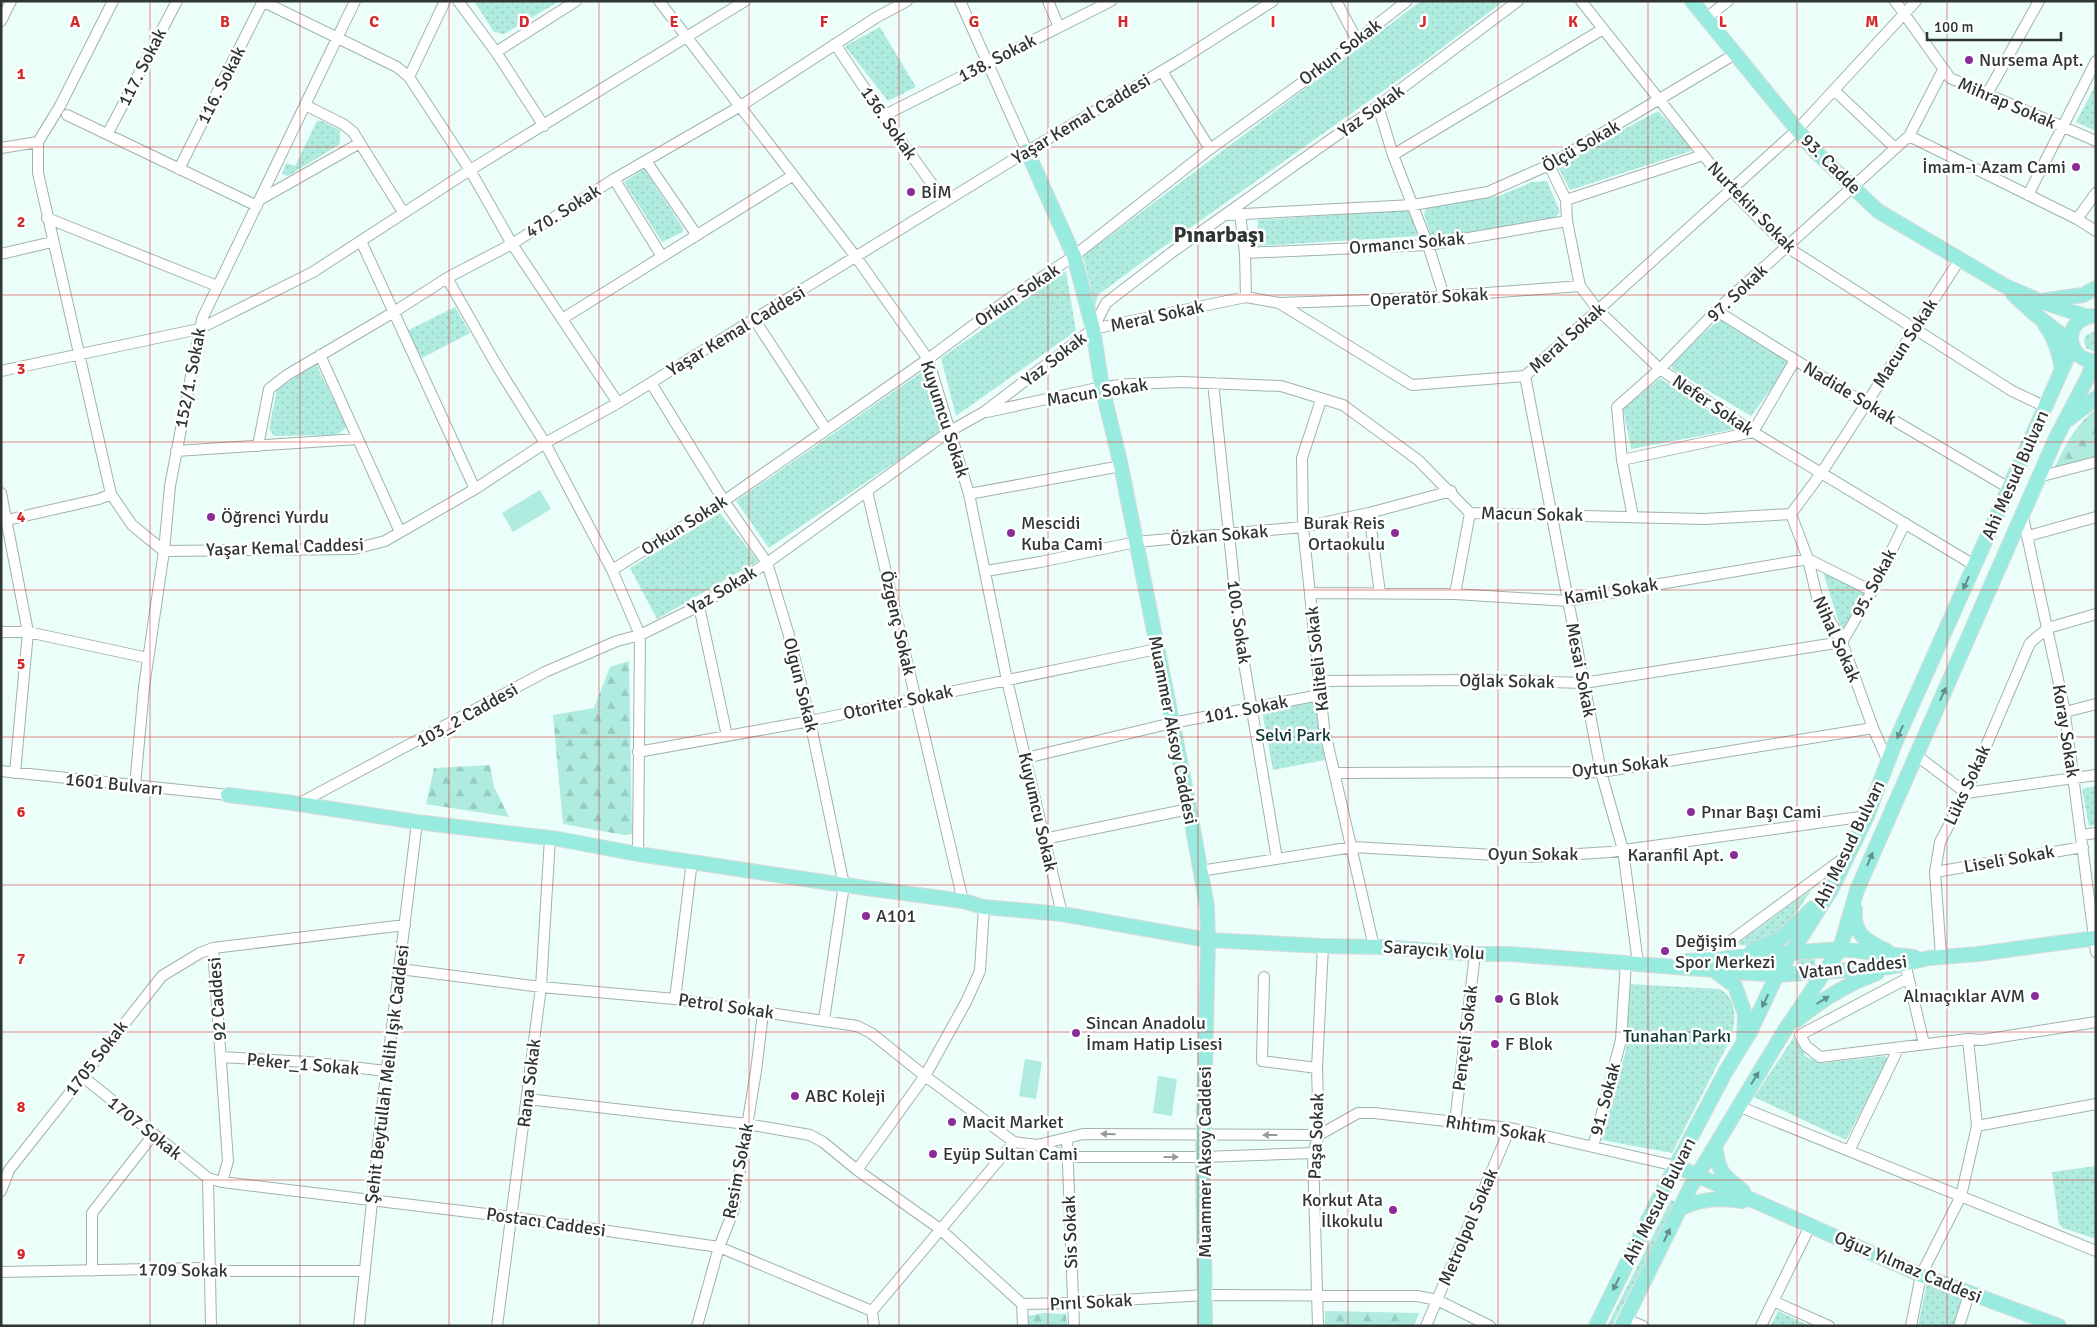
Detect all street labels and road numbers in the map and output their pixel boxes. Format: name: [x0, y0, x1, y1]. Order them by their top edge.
street label: Orkun Sokak: [1295, 14, 1385, 90]
street label: 117. Sokak: [113, 24, 171, 110]
street label: 138. Sokak: [954, 29, 1040, 87]
street label: 116. Sokak: [192, 42, 250, 128]
street label: Yaşar Kemal Caddesi: [1008, 69, 1154, 169]
street label: Mihrap Sokak: [1954, 72, 2060, 134]
street label: Yaz Sokak: [1334, 80, 1408, 142]
street label: 136. Sokak: [856, 82, 922, 164]
street label: Ölçü Sokak: [1538, 115, 1624, 177]
street label: 93. Cadde: [1796, 129, 1866, 199]
street label: Nurtekin Sokak: [1703, 157, 1801, 257]
street label: 470. Sokak: [521, 179, 605, 243]
street label: Ormancı Sokak: [1348, 227, 1466, 259]
street label: Orkun Sokak: [970, 259, 1064, 331]
street label: 97. Sokak: [1702, 259, 1772, 327]
street label: Yaşar Kemal Caddesi: [663, 281, 809, 381]
street label: Operatör Sokak: [1369, 283, 1489, 311]
street label: Macun Sokak: [1868, 294, 1942, 392]
street label: Meral Sokak: [1108, 295, 1206, 337]
street label: Meral Sokak: [1524, 298, 1610, 378]
street label: 152/1. Sokak: [169, 326, 211, 430]
street label: Yaz Sokak: [1017, 327, 1091, 391]
street label: Nadide Sokak: [1799, 357, 1901, 429]
street label: Kuyumcu Sokak: [916, 358, 974, 480]
street label: Nefer Sokak: [1668, 370, 1758, 440]
street label: Macun Sokak: [1045, 373, 1149, 411]
street label: Ahi Mesud Bulvarı: [1977, 407, 2053, 543]
street label: Orkun Sokak: [637, 490, 731, 560]
street label: Macun Sokak: [1481, 502, 1583, 526]
street label: Özkan Sokak: [1169, 520, 1269, 550]
street label: Yaşar Kemal Caddesi: [206, 533, 364, 561]
street label: 95. Sokak: [1847, 545, 1901, 621]
street label: Yaz Sokak: [684, 561, 760, 619]
street label: Özgenç Sokak: [875, 568, 921, 678]
street label: Kamil Sokak: [1562, 573, 1660, 609]
street label: 100. Sokak: [1222, 579, 1256, 665]
street label: Nihal Sokak: [1808, 593, 1866, 685]
street label: Kaliteli Sokak: [1301, 605, 1333, 713]
street label: Mesai Sokak: [1561, 621, 1601, 719]
street label: Muammer Aksoy Caddesi: [1144, 634, 1202, 826]
street label: Olgun Sokak: [779, 635, 823, 735]
street label: Oğlak Sokak: [1459, 669, 1555, 693]
street label: 103_2 Caddesi: [412, 678, 522, 752]
street label: Otoriter Sokak: [841, 680, 955, 724]
street label: Koray Sokak: [2048, 683, 2084, 779]
street label: 101. Sokak: [1202, 690, 1290, 728]
street label: Lüks Sokak: [1939, 741, 1995, 829]
street label: Kuyumcu Sokak: [1014, 750, 1062, 874]
street label: Oytun Sokak: [1571, 750, 1669, 782]
street label: 1601 Bulvarı: [64, 768, 164, 800]
street label: Ahi Mesud Bulvarı: [1809, 777, 1889, 911]
street label: Liseli Sokak: [1962, 840, 2056, 878]
street label: Oyun Sokak: [1488, 843, 1578, 865]
street label: Saraycık Yolu: [1383, 935, 1485, 965]
street label: Şehit Beytullah Melih Işık Caddesi: [360, 943, 414, 1205]
street label: Vatan Caddesi: [1798, 950, 1908, 984]
street label: 92 Caddesi: [203, 956, 231, 1042]
street label: Pençeli Sokak: [1448, 984, 1482, 1092]
street label: Petrol Sokak: [677, 988, 775, 1024]
street label: 1705 Sokak: [60, 1016, 132, 1100]
street label: Rana Sokak: [513, 1037, 545, 1129]
street label: Peker_1 Sokak: [246, 1048, 360, 1080]
street label: 91. Sokak: [1585, 1060, 1625, 1138]
street label: Muammer Aksoy Caddesi: [1194, 1066, 1216, 1258]
street label: 1707 Sokak: [103, 1091, 187, 1165]
street label: Paşa Sokak: [1303, 1092, 1329, 1180]
street label: Rıhtım Sokak: [1444, 1110, 1548, 1148]
street label: Resim Sokak: [718, 1121, 758, 1221]
street label: Ahi Mesud Bulvarı: [1618, 1134, 1700, 1268]
street label: Metrolpol Sokak: [1433, 1165, 1503, 1289]
street label: Sis Sokak: [1058, 1195, 1082, 1269]
street label: Postacı Caddesi: [485, 1203, 607, 1241]
street label: Oğuz Yılmaz Caddesi: [1831, 1226, 1985, 1308]
street label: 1709 Sokak: [138, 1258, 228, 1282]
street label: Pırıl Sokak: [1049, 1289, 1133, 1315]

